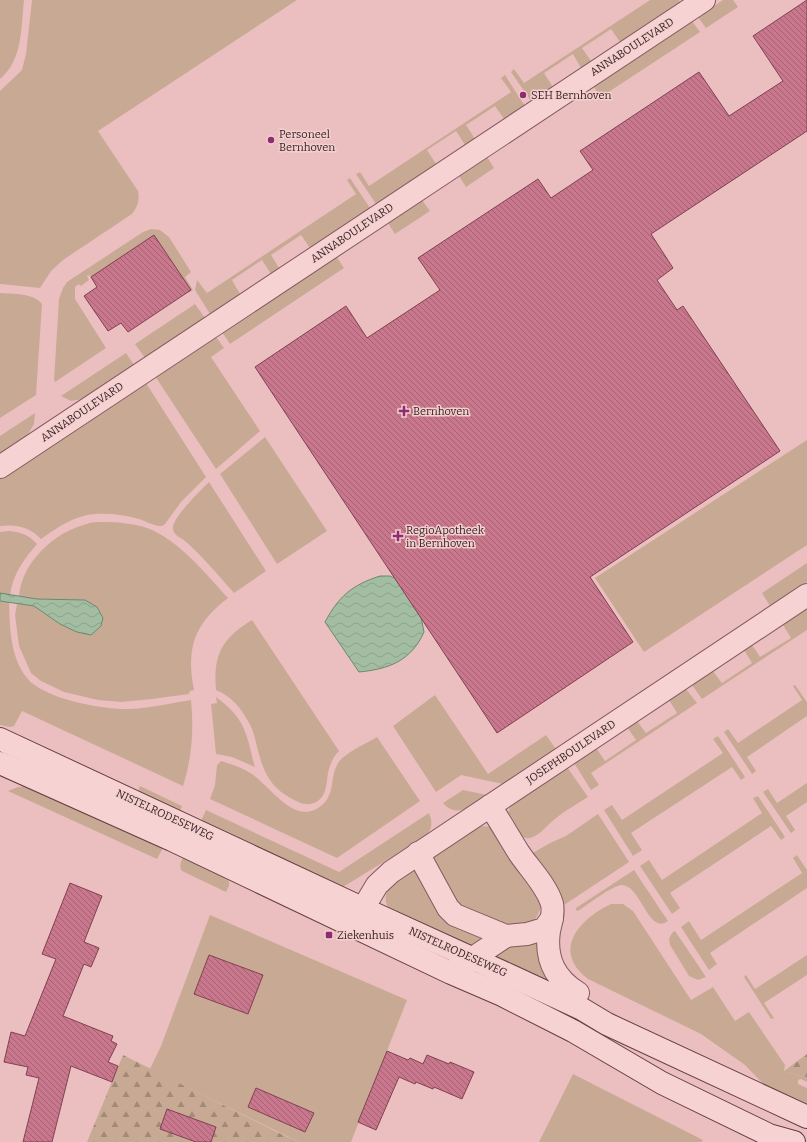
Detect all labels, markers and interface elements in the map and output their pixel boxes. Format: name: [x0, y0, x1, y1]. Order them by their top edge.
street label: ANNABOULEVARD: [588, 15, 676, 79]
place label: SEH Bernhoven: [531, 89, 611, 102]
marker: SEH Bernhoven: [518, 90, 528, 100]
place label: Personeel Bernhoven: [279, 128, 335, 154]
marker: Personeel Bernhoven: [266, 135, 276, 145]
street label: ANNABOULEVARD: [308, 200, 396, 266]
street label: ANNABOULEVARD: [38, 379, 126, 445]
marker: Bernhoven: [398, 405, 410, 417]
place label: Bernhoven: [413, 405, 469, 418]
place label: RegioApotheek in Bernhoven: [406, 524, 485, 550]
marker: RegioApotheek in Bernhoven: [393, 531, 403, 541]
street label: JOSEPHBOULEVARD: [523, 717, 618, 787]
street label: NISTELRODESEWEG: [114, 787, 216, 843]
street label: NISTELRODESEWEG: [407, 924, 509, 980]
place label: Ziekenhuis: [337, 929, 394, 942]
marker: Ziekenhuis: [324, 930, 334, 940]

